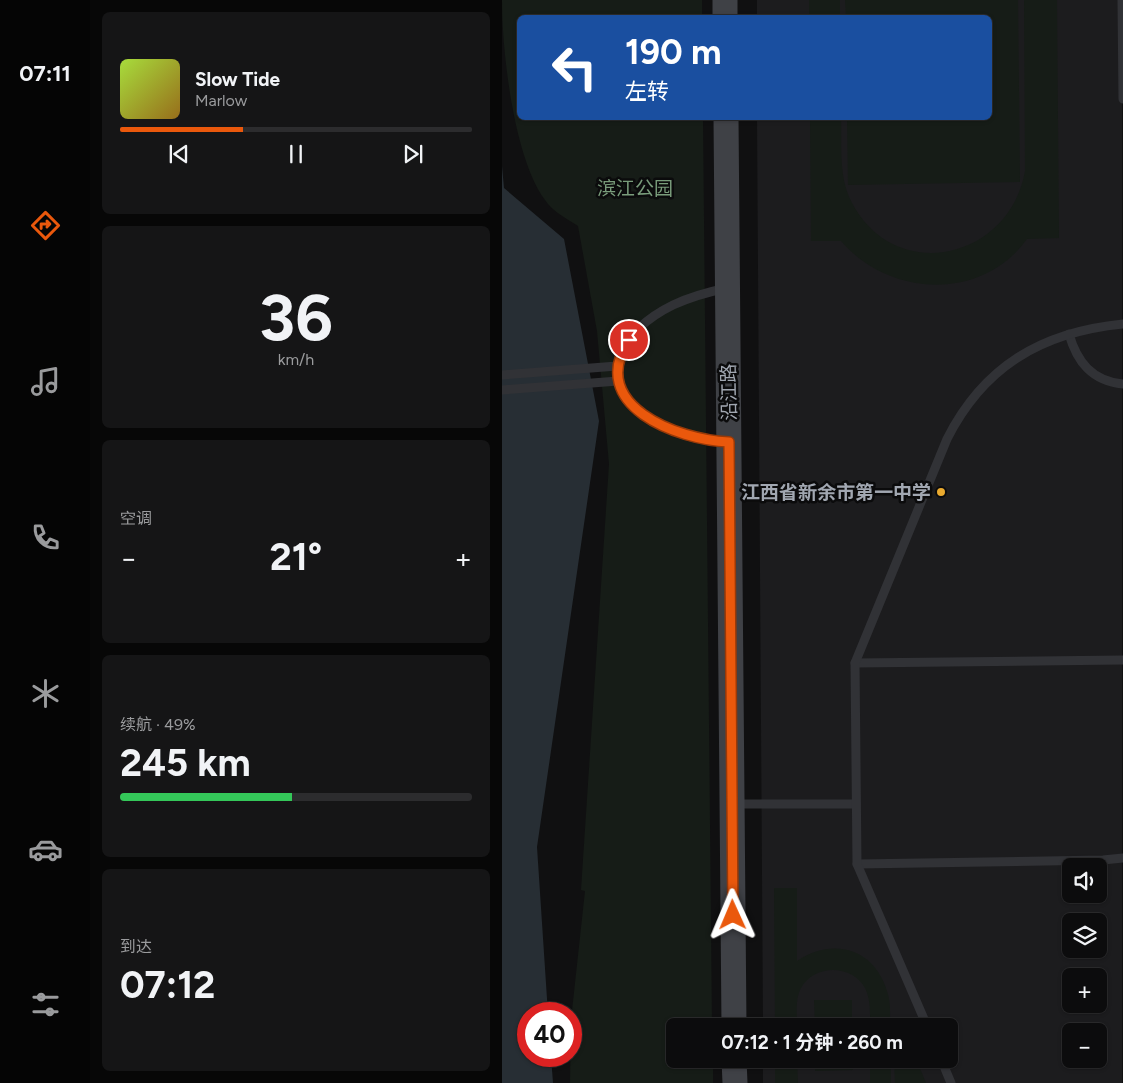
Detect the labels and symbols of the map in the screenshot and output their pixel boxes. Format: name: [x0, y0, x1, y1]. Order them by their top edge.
park label: 滨江公园: [597, 177, 673, 200]
pin: [608, 319, 650, 361]
street label: 沿江路: [717, 363, 741, 421]
place label: 江西省新余市第一中学: [741, 481, 931, 504]
marker: 江西省新余市第一中学: [935, 486, 947, 498]
position arrow: [706, 888, 758, 940]
speed limit sign: 40: [517, 1002, 582, 1067]

